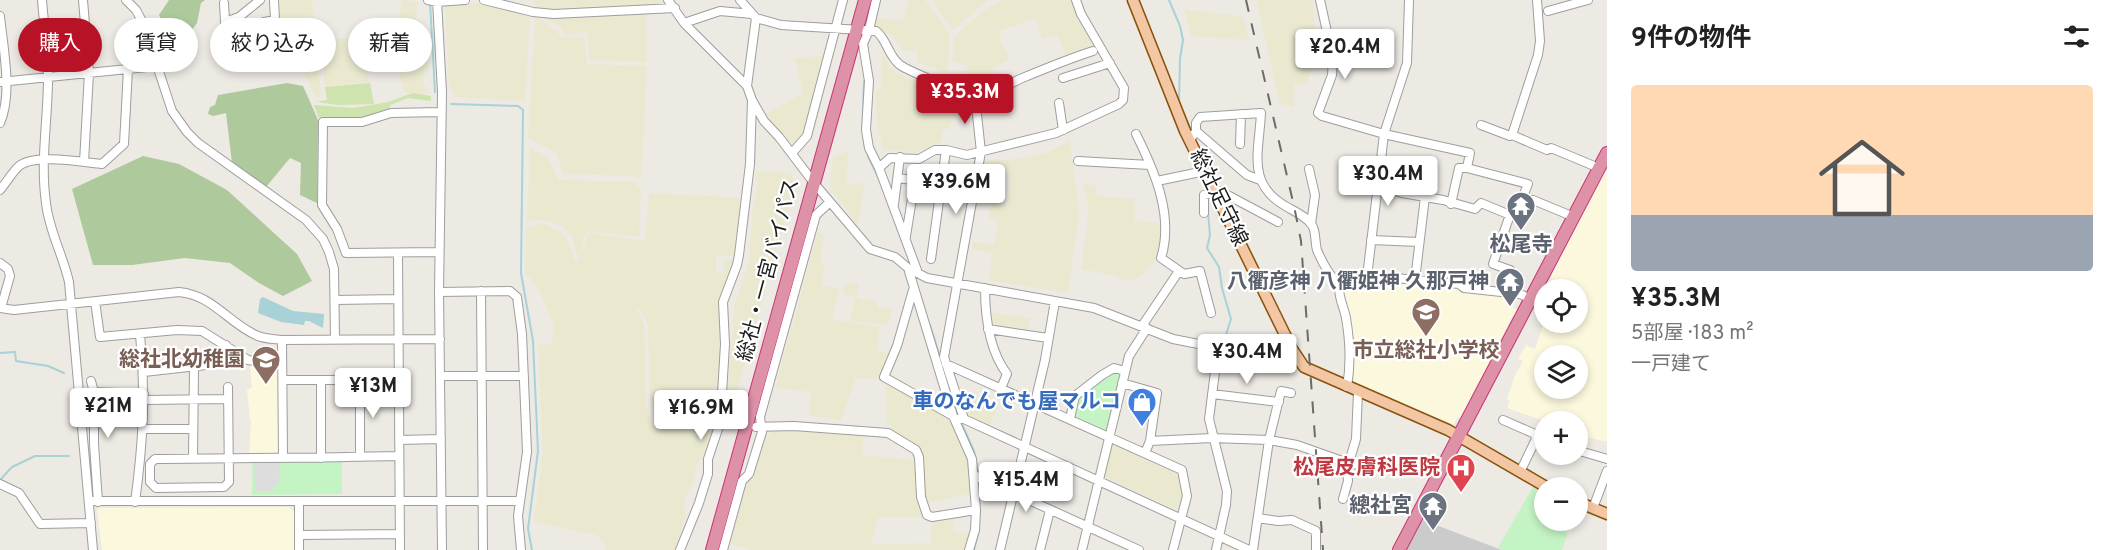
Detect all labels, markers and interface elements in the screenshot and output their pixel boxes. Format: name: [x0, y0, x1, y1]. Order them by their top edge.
chip: 購入: [18, 18, 102, 72]
chip: 賃貸: [114, 18, 198, 72]
chip: 絞り込み: [210, 18, 336, 72]
chip: 新着: [348, 18, 432, 72]
icon: filters: [2060, 20, 2093, 53]
text: 9件の物件: [1631, 23, 1751, 56]
pin: ¥20.4M: [1296, 29, 1394, 80]
text: ¥20.4M: [1309, 35, 1381, 61]
pin: ¥35.3M: [916, 74, 1014, 125]
text: ¥35.3M: [930, 80, 1000, 106]
icon: home: [1808, 124, 1916, 232]
street label: 総社足守線: [1183, 145, 1253, 251]
pin: ¥30.4M: [1339, 156, 1437, 207]
text: ¥30.4M: [1353, 162, 1423, 188]
pin: ¥39.6M: [907, 164, 1005, 215]
text: ¥39.6M: [921, 170, 991, 196]
street label: 総社・一宮バイパス: [732, 175, 806, 365]
temple icon: 松尾寺: [1505, 190, 1537, 232]
place label: 松尾寺: [1490, 232, 1553, 259]
temple icon: 八衢彦神 八衢姫神 久那戸神: [1494, 266, 1526, 308]
place label: 八衢彦神 八衢姫神 久那戸神: [1227, 269, 1489, 296]
map controls: [1534, 279, 1588, 531]
button: locate: [1534, 279, 1588, 333]
text: ¥35.3M: [1631, 283, 1721, 316]
school or university icon: 市立総社小学校: [1410, 296, 1442, 338]
text: 5部屋 · 183 m²: [1631, 321, 1753, 347]
pin: ¥30.4M: [1198, 334, 1296, 385]
place label: 市立総社小学校: [1353, 338, 1500, 365]
text: ¥30.4M: [1212, 340, 1282, 366]
school or university icon: 総社北幼稚園: [250, 344, 282, 386]
button: layers: [1534, 345, 1588, 399]
place label: 総社北幼稚園: [119, 347, 245, 374]
text: 一戸建て: [1631, 352, 1711, 378]
pin: ¥13M: [337, 368, 409, 419]
text: ¥13M: [349, 374, 397, 400]
shop icon: 車のなんでも屋マルコ: [1126, 386, 1158, 428]
pin: ¥21M: [72, 388, 144, 439]
place label: 車のなんでも屋マルコ: [912, 389, 1121, 416]
pin: ¥16.9M: [652, 390, 750, 441]
text: ¥21M: [84, 394, 132, 420]
text: ¥16.9M: [668, 396, 734, 422]
button: +: [1534, 411, 1588, 465]
hospital icon: 松尾皮膚科医院: [1445, 452, 1477, 494]
place label: 松尾皮膚科医院: [1293, 455, 1440, 482]
pin: ¥15.4M: [977, 462, 1075, 513]
text: ¥15.4M: [993, 468, 1059, 494]
button: −: [1534, 477, 1588, 531]
temple icon: 總社宮: [1417, 490, 1449, 532]
place label: 總社宮: [1349, 493, 1412, 520]

